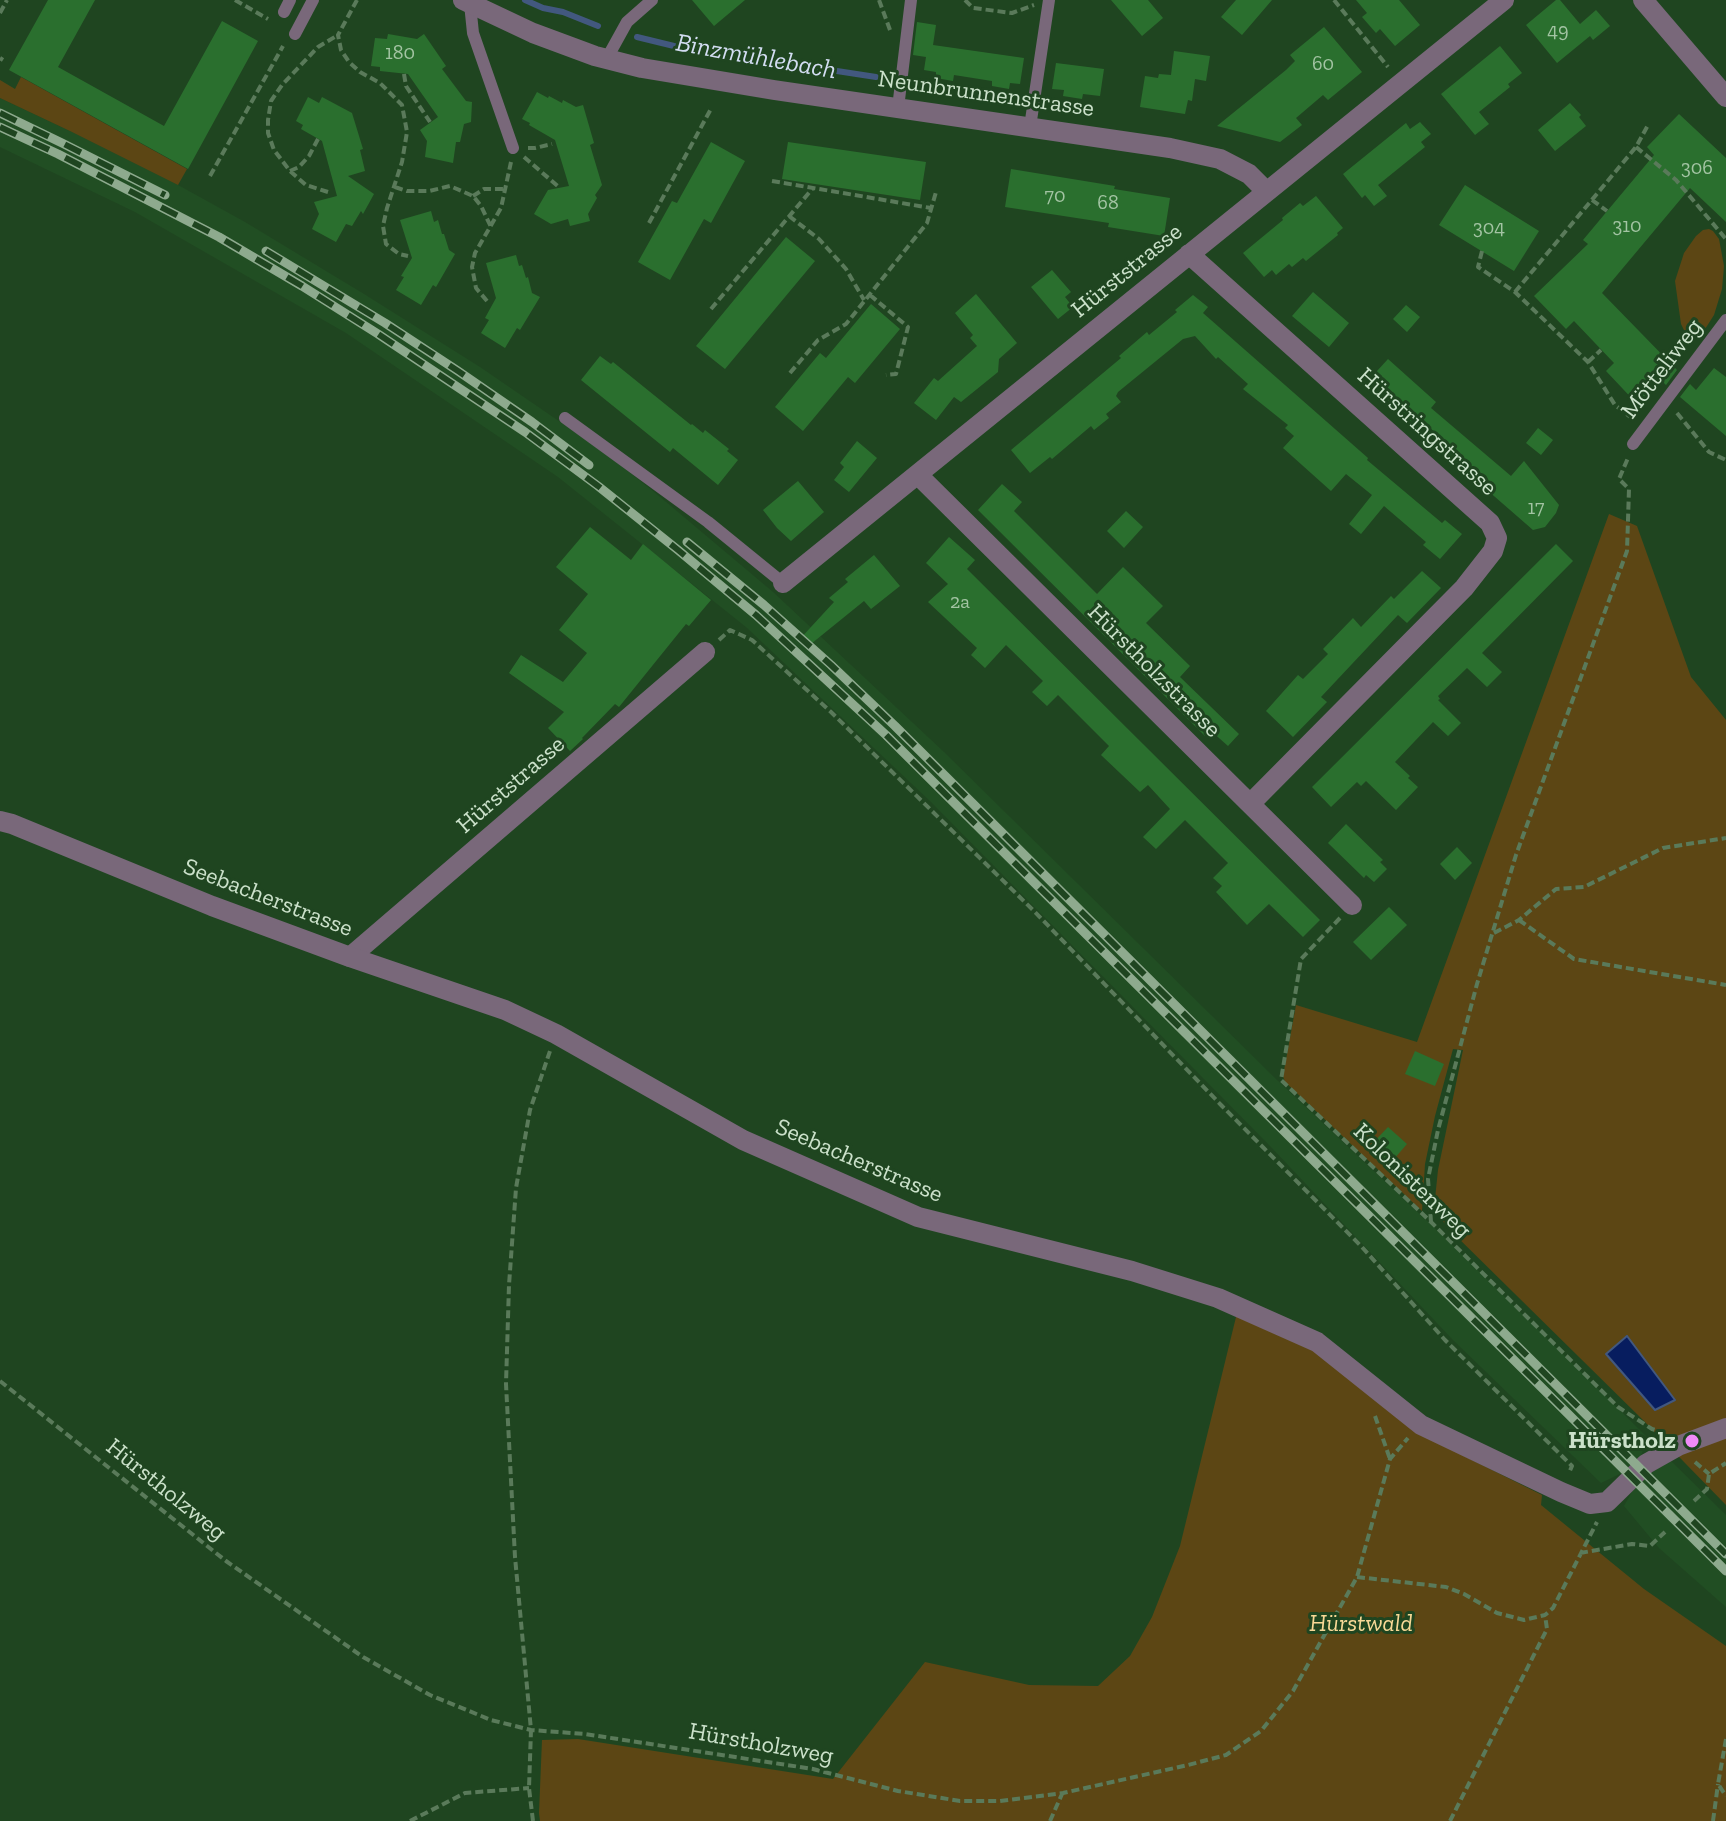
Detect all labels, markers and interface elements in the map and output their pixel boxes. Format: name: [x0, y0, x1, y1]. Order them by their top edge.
house number: 49: [1547, 19, 1569, 43]
water label: Binzmühlebach: [673, 28, 839, 86]
house number: 180: [385, 41, 415, 65]
house number: 60: [1312, 52, 1334, 76]
street label: Neunbrunnenstrasse: [876, 65, 1096, 123]
house number: 306: [1681, 156, 1713, 180]
house number: 70: [1045, 184, 1065, 208]
house number: 68: [1097, 191, 1119, 215]
house number: 310: [1613, 214, 1641, 238]
house number: 304: [1473, 216, 1505, 240]
street label: Hürststrasse: [1066, 218, 1188, 324]
street label: Mötteliweg: [1615, 313, 1709, 425]
street label: Hürstringstrasse: [1351, 362, 1503, 502]
house number: 17: [1528, 496, 1544, 520]
house number: 2a: [950, 590, 970, 614]
street label: Hürstholzstrasse: [1081, 598, 1227, 744]
street label: Hürststrasse: [451, 730, 571, 840]
street label: Seebacherstrasse: [179, 852, 357, 944]
street label: Seebacherstrasse: [771, 1113, 947, 1209]
street label: Kolonistenweg: [1347, 1118, 1477, 1244]
place label: Hürstholz: [1568, 1427, 1676, 1455]
marker: Hürstholz: [1683, 1432, 1701, 1450]
street label: Hürstholzweg: [100, 1433, 232, 1547]
park label: Hürstwald: [1309, 1610, 1413, 1638]
street label: Hürstholzweg: [686, 1717, 836, 1771]

